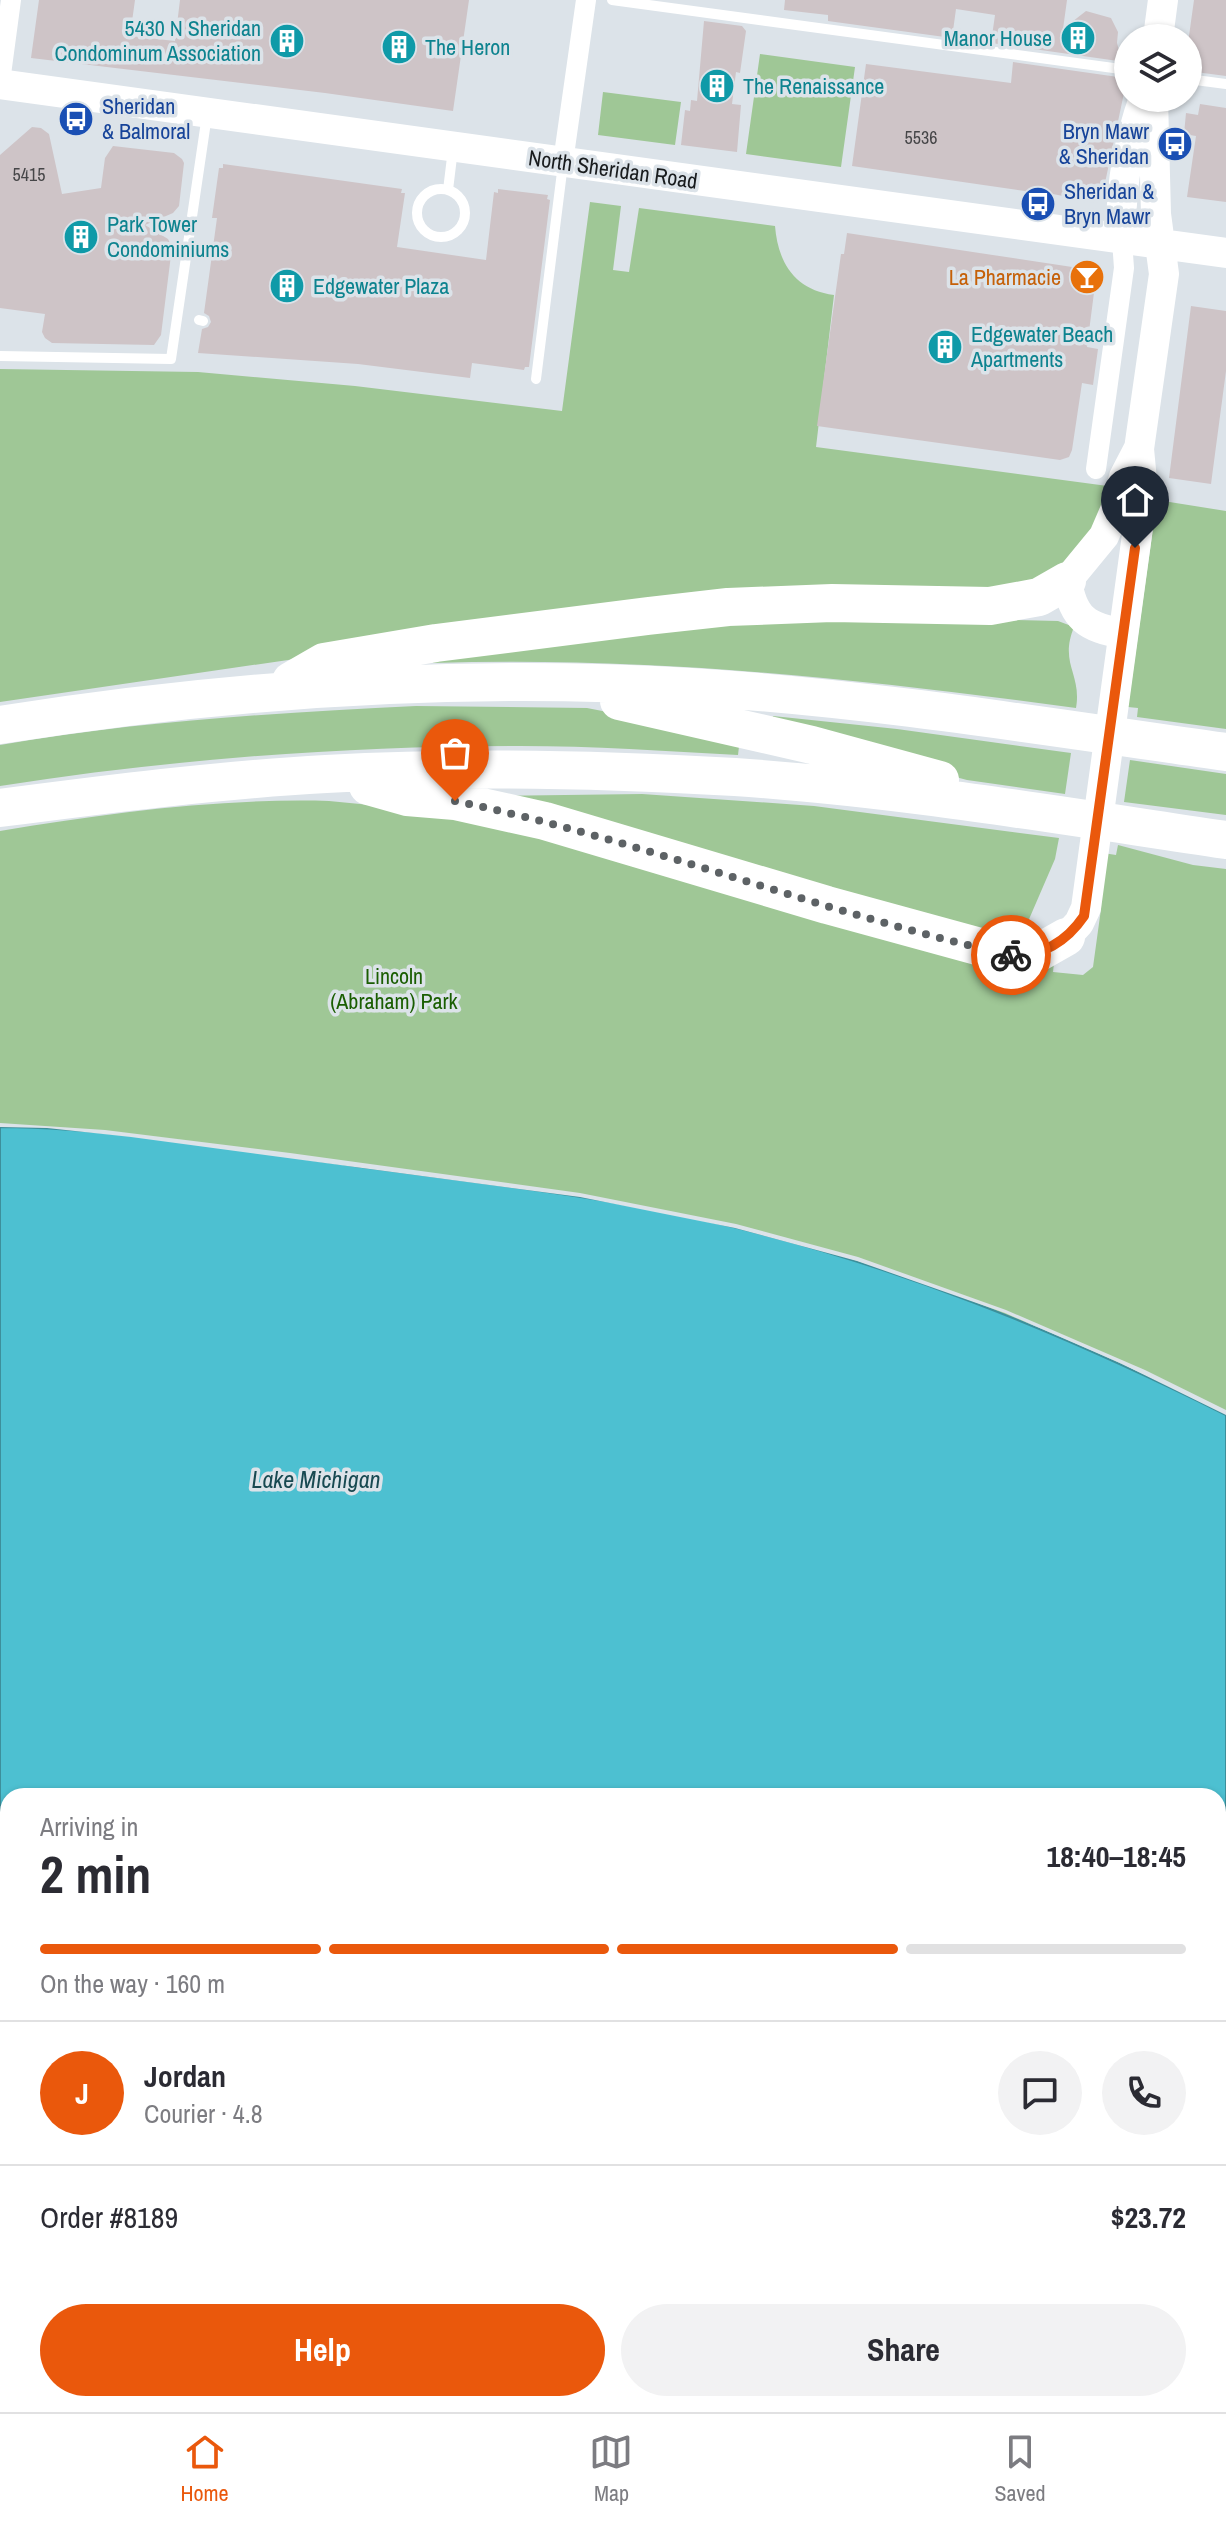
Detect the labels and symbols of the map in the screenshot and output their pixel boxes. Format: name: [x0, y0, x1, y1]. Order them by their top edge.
place label: 5430 N Sheridan Condominum Association: [54, 13, 261, 68]
building icon: Manor House: [1059, 19, 1097, 57]
building icon: 5430 N Sheridan Condominum Association: [268, 22, 306, 60]
place label: Manor House: [944, 23, 1052, 53]
building icon: The Heron: [380, 28, 418, 66]
place label: The Heron: [425, 32, 510, 62]
building icon: The Renaissance: [698, 67, 736, 105]
place label: The Renaissance: [743, 71, 884, 101]
place label: Sheridan & Balmoral: [102, 91, 190, 146]
bus stop icon: Sheridan & Balmoral: [57, 100, 95, 138]
place label: Bryn Mawr & Sheridan: [1059, 116, 1149, 171]
house number: 5536: [905, 125, 937, 150]
bus stop icon: Bryn Mawr & Sheridan: [1156, 125, 1194, 163]
street label: North Sheridan Road: [526, 142, 700, 196]
house number: 5415: [13, 162, 45, 187]
place label: Sheridan & Bryn Mawr: [1064, 176, 1154, 231]
bus stop icon: Sheridan & Bryn Mawr: [1019, 185, 1057, 223]
place label: Park Tower Condominiums: [107, 209, 229, 264]
building icon: Park Tower Condominiums: [62, 218, 100, 256]
bar icon: La Pharmacie: [1068, 258, 1106, 296]
place label: La Pharmacie: [949, 262, 1061, 292]
building icon: Edgewater Plaza: [268, 267, 306, 305]
place label: Edgewater Plaza: [313, 271, 449, 301]
place label: Edgewater Beach Apartments: [970, 319, 1113, 374]
building icon: Edgewater Beach Apartments: [926, 328, 964, 366]
pin: [1101, 466, 1169, 548]
pin: [421, 719, 489, 801]
courier: [971, 915, 1051, 995]
park label: Lincoln (Abraham) Park: [330, 961, 459, 1016]
water label: Lake Michigan: [251, 1463, 381, 1495]

